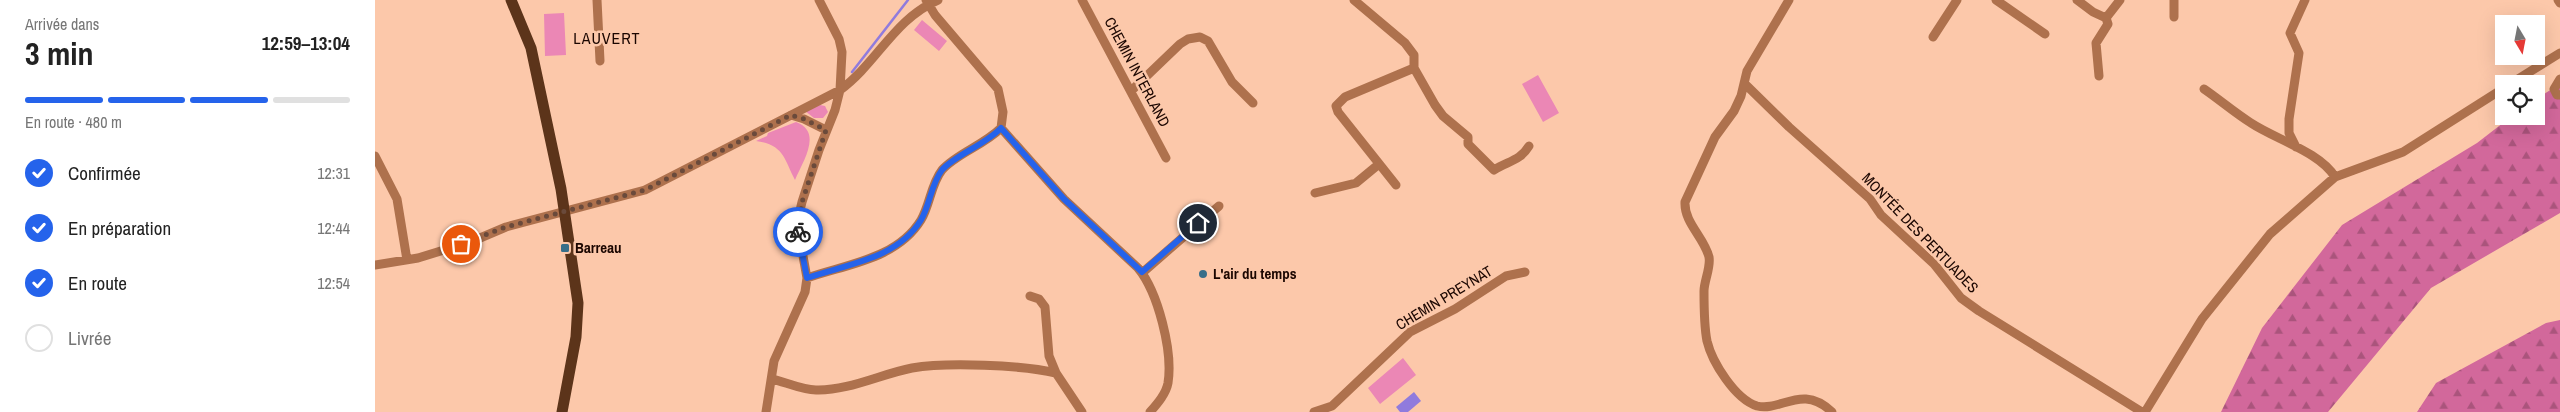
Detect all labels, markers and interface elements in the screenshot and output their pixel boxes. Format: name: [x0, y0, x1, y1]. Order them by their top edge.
text: Arrivée dans: [25, 13, 99, 35]
street label: CHEMIN INTERLAND: [1100, 13, 1175, 130]
north arrow: [2495, 15, 2545, 65]
map controls: [2495, 15, 2545, 125]
district label: LAUVERT: [573, 27, 641, 49]
text: 12:59–13:04: [262, 30, 350, 56]
text: 3 min: [25, 32, 94, 75]
button: locate: [2495, 75, 2545, 125]
text: En route · 480 m: [25, 111, 122, 133]
icon: check: [25, 159, 53, 187]
text: Confirmée: [68, 160, 141, 186]
text: 12:31: [317, 162, 350, 184]
street label: MONTÉE DES PERTUADES: [1857, 168, 1983, 297]
pin: [1177, 202, 1219, 244]
courier: [773, 207, 823, 257]
icon: home: [1184, 209, 1212, 237]
icon: check: [25, 214, 53, 242]
text: En préparation: [68, 215, 171, 241]
text: 12:44: [317, 217, 350, 239]
icon: bike: [784, 218, 812, 246]
pin: [440, 223, 482, 265]
icon: bag: [447, 230, 475, 258]
place label: Barreau: [575, 237, 622, 258]
marker: Barreau: [559, 242, 571, 254]
street label: CHEMIN PREYNAT: [1392, 260, 1496, 335]
place label: L'air du temps: [1213, 263, 1297, 284]
marker: L'air du temps: [1197, 268, 1209, 280]
icon: check: [25, 269, 53, 297]
text: En route: [68, 270, 127, 296]
text: 12:54: [317, 272, 350, 294]
text: Livrée: [68, 325, 111, 351]

